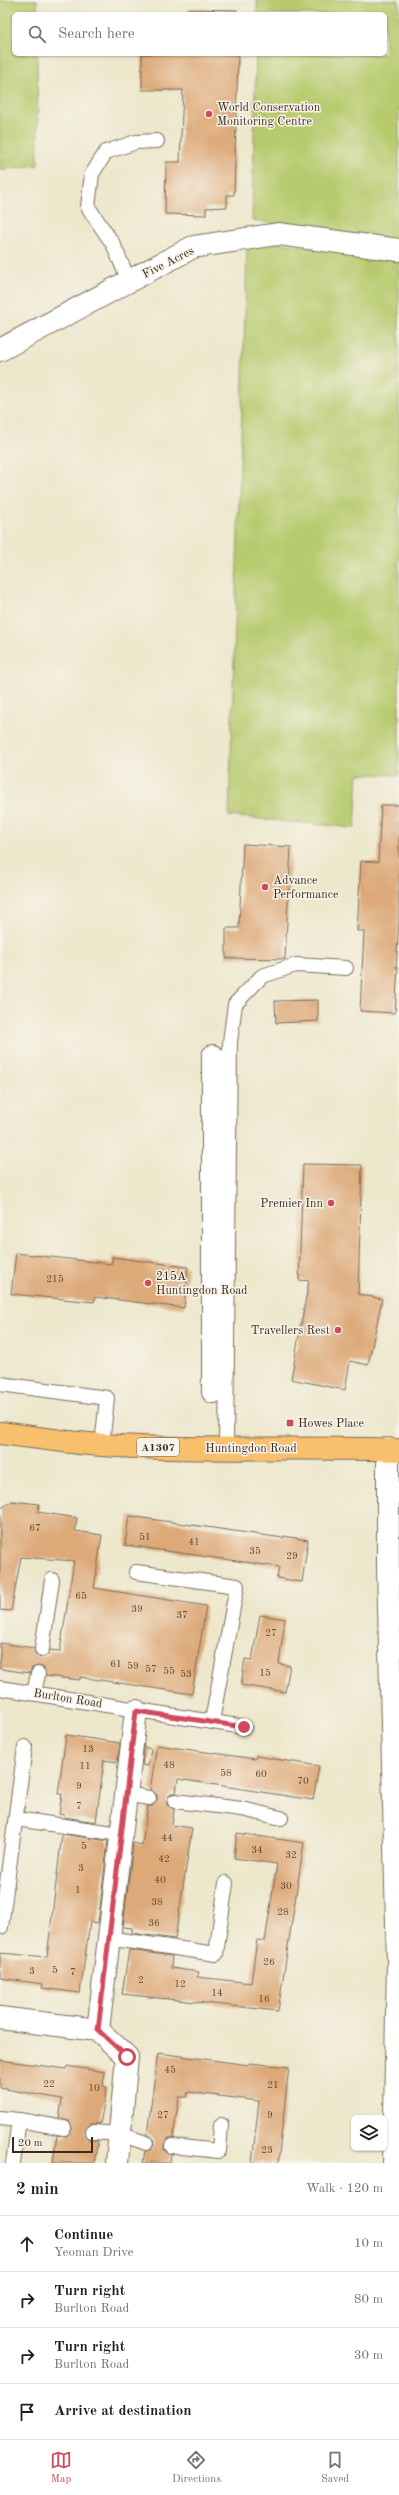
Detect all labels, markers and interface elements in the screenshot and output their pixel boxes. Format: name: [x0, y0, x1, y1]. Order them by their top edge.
search box: [12, 12, 387, 56]
icon: search: [26, 23, 48, 45]
text: Search here: [58, 27, 135, 42]
place label: World Conservation Monitoring Centre: [217, 102, 321, 128]
marker: World Conservation Monitoring Centre: [204, 109, 214, 119]
street label: Five Acres: [141, 245, 196, 281]
place label: Advance Performance: [273, 875, 339, 901]
marker: Advance Performance: [260, 882, 270, 892]
place label: Premier Inn: [260, 1198, 324, 1210]
marker: Premier Inn: [326, 1198, 336, 1208]
place label: 215A Huntingdon Road: [156, 1270, 248, 1297]
house number: 215: [46, 1274, 64, 1284]
marker: 215A Huntingdon Road: [143, 1278, 153, 1288]
place label: Travellers Rest: [251, 1325, 330, 1337]
marker: Travellers Rest: [333, 1325, 343, 1335]
marker: Howes Place: [285, 1418, 295, 1428]
place label: Howes Place: [298, 1418, 365, 1430]
road number: A1307: [137, 1438, 179, 1456]
street label: Huntingdon Road: [205, 1443, 297, 1455]
house number: 67: [29, 1523, 41, 1533]
house number: 51: [139, 1532, 151, 1542]
house number: 41: [188, 1537, 200, 1547]
house number: 35: [249, 1546, 261, 1556]
house number: 29: [286, 1551, 298, 1561]
house number: 65: [75, 1591, 87, 1601]
house number: 39: [131, 1604, 143, 1614]
house number: 37: [176, 1610, 188, 1620]
house number: 27: [265, 1628, 277, 1638]
house number: 61: [110, 1659, 122, 1669]
house number: 59: [127, 1661, 139, 1671]
house number: 57: [145, 1664, 157, 1674]
house number: 55: [163, 1666, 175, 1676]
house number: 15: [259, 1668, 271, 1678]
house number: 53: [180, 1669, 192, 1679]
street label: Burlton Road: [33, 1688, 103, 1710]
route end: [235, 1718, 253, 1736]
house number: 13: [82, 1744, 94, 1754]
house number: 48: [163, 1760, 175, 1770]
house number: 11: [79, 1761, 91, 1771]
house number: 58: [220, 1768, 232, 1778]
house number: 60: [255, 1769, 267, 1779]
house number: 70: [297, 1776, 309, 1786]
house number: 9: [76, 1781, 82, 1791]
house number: 7: [76, 1801, 82, 1811]
house number: 44: [161, 1833, 173, 1843]
house number: 5: [81, 1841, 87, 1851]
house number: 34: [251, 1845, 263, 1855]
house number: 32: [285, 1850, 297, 1860]
house number: 42: [158, 1854, 170, 1864]
house number: 3: [78, 1863, 84, 1873]
house number: 40: [154, 1875, 166, 1885]
house number: 30: [280, 1881, 292, 1891]
house number: 1: [75, 1885, 81, 1895]
house number: 38: [151, 1897, 163, 1907]
house number: 28: [277, 1907, 289, 1917]
house number: 36: [148, 1918, 160, 1928]
house number: 26: [263, 1957, 275, 1967]
house number: 5: [52, 1965, 58, 1975]
house number: 3: [29, 1966, 35, 1976]
house number: 7: [70, 1967, 76, 1977]
house number: 2: [138, 1975, 144, 1985]
house number: 12: [174, 1979, 186, 1989]
house number: 14: [211, 1988, 223, 1998]
house number: 16: [258, 1994, 270, 2004]
route start: [118, 2048, 136, 2066]
house number: 45: [164, 2065, 176, 2075]
house number: 22: [43, 2079, 55, 2089]
house number: 21: [267, 2080, 279, 2090]
house number: 10: [88, 2083, 100, 2093]
house number: 27: [157, 2110, 169, 2120]
house number: 9: [267, 2110, 273, 2120]
map controls: [351, 2115, 387, 2151]
button: layers: [351, 2115, 387, 2151]
scale bar: [12, 2135, 93, 2154]
text: 20 m: [18, 2138, 43, 2149]
house number: 23: [261, 2145, 273, 2155]
text: 2 min: [16, 2181, 59, 2198]
text: Walk · 120 m: [306, 2182, 383, 2195]
text: Continue: [54, 2228, 113, 2243]
icon: ahead: [16, 2233, 38, 2255]
text: 10 m: [354, 2237, 383, 2250]
text: Yeoman Drive: [54, 2246, 134, 2259]
text: Turn right: [54, 2284, 125, 2299]
icon: right: [16, 2289, 38, 2311]
text: 80 m: [354, 2293, 383, 2306]
text: Burlton Road: [54, 2302, 129, 2315]
text: Turn right: [54, 2340, 125, 2355]
icon: right: [16, 2345, 38, 2367]
text: 30 m: [354, 2349, 383, 2362]
text: Burlton Road: [54, 2358, 129, 2371]
icon: arrive: [16, 2401, 38, 2423]
text: Arrive at destination: [54, 2404, 192, 2419]
tab: Map: [50, 2449, 72, 2487]
tab: Directions: [172, 2449, 221, 2487]
tab: Saved: [321, 2449, 349, 2487]

